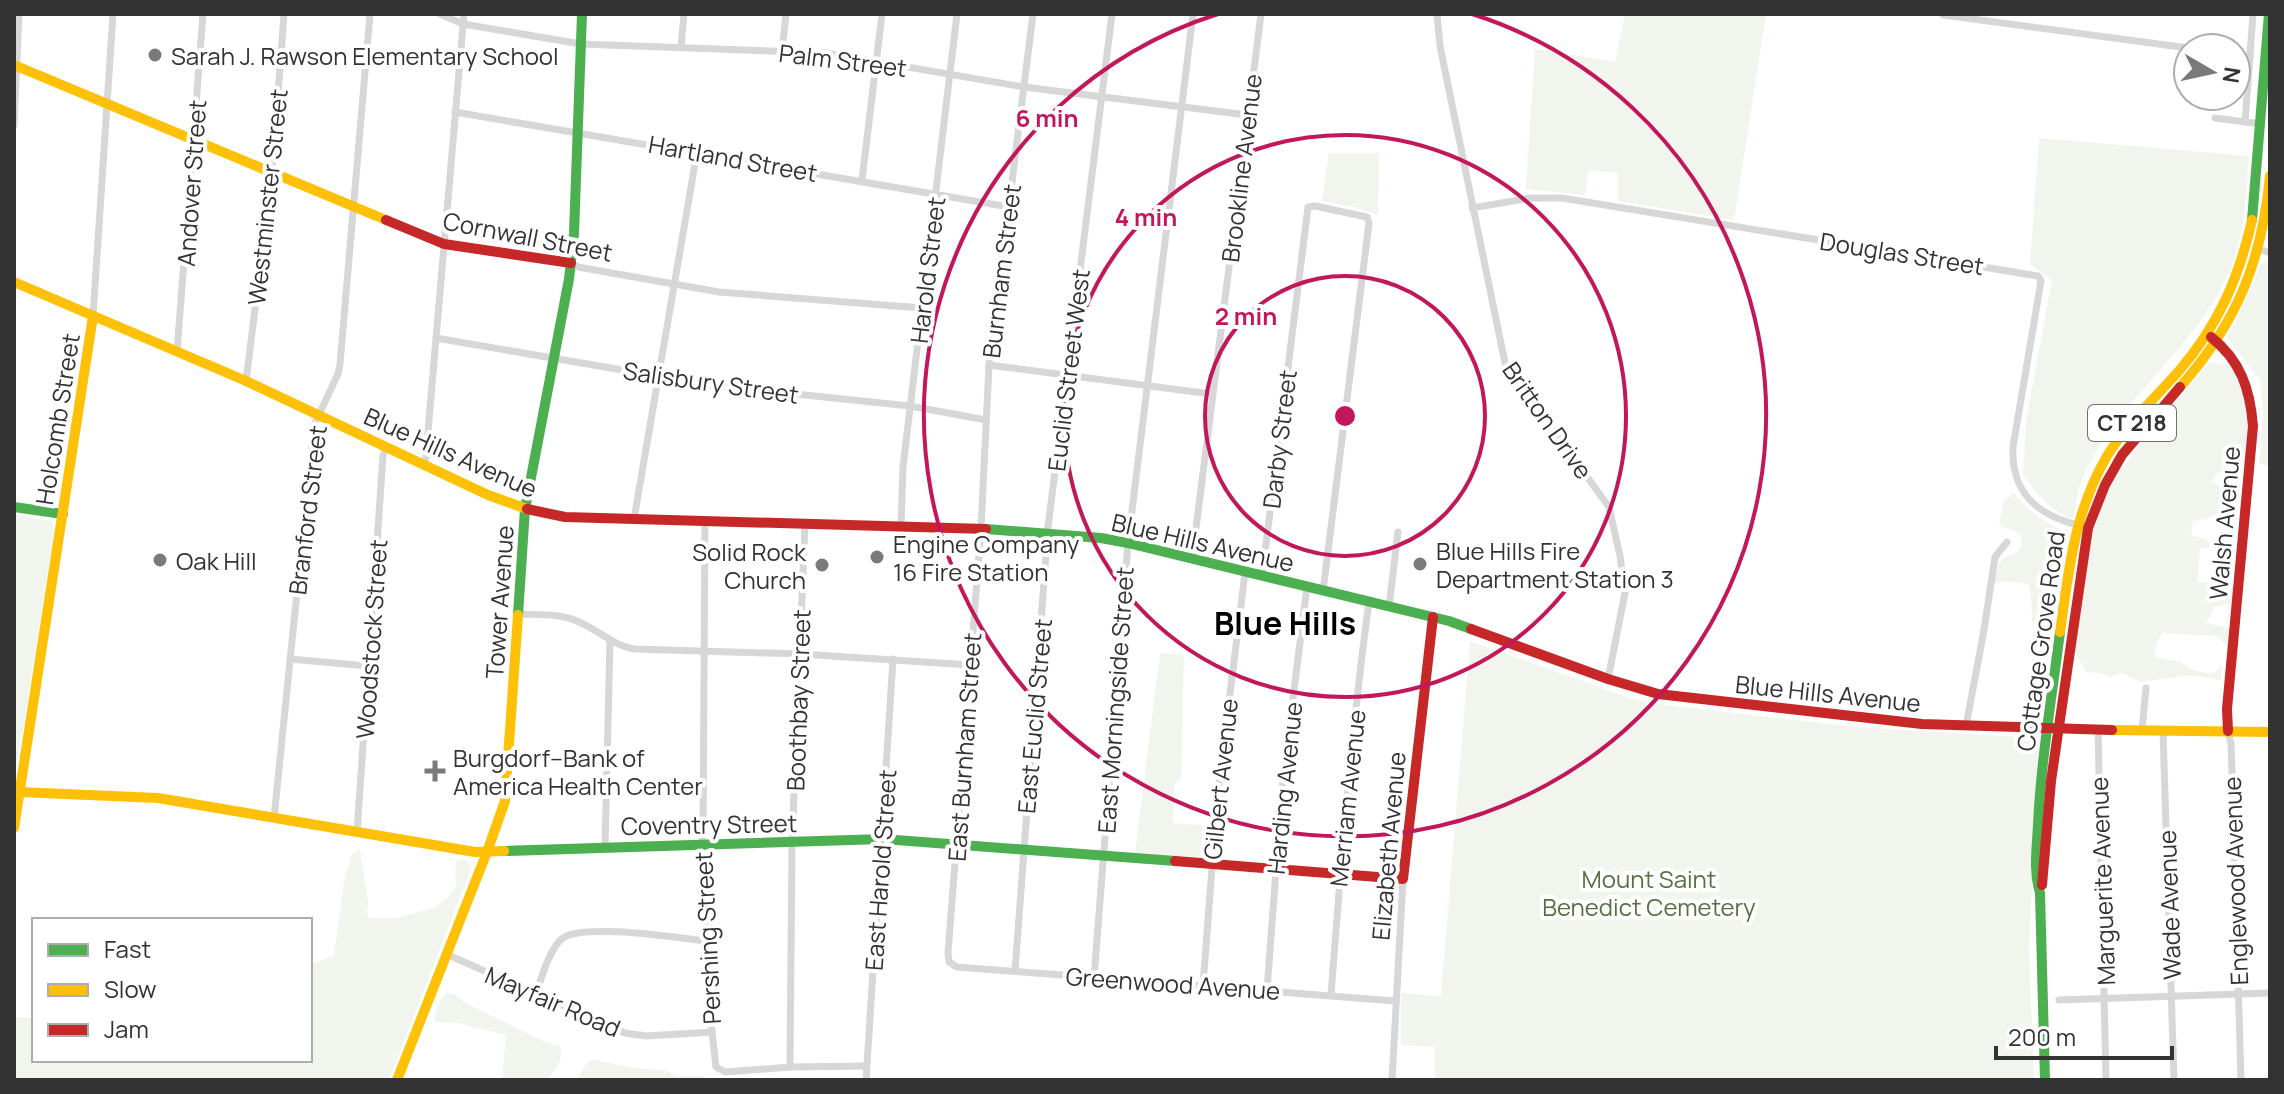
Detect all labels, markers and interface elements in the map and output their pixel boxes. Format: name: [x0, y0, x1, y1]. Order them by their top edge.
north arrow: [2172, 32, 2252, 112]
street label: Palm Street: [777, 36, 909, 84]
place label: Sarah J. Rawson Elementary School: [171, 39, 559, 72]
marker: Sarah J. Rawson Elementary School: [146, 46, 164, 64]
text: N: [2216, 65, 2248, 85]
street label: Brookline Avenue: [1213, 72, 1269, 264]
street label: Westminster Street: [239, 87, 295, 307]
street label: Andover Street: [169, 99, 213, 267]
text: 6 min: [1015, 101, 1079, 134]
street label: Hartland Street: [646, 127, 820, 189]
street label: Burnham Street: [974, 182, 1028, 360]
street label: Harold Street: [902, 195, 952, 345]
text: 4 min: [1115, 200, 1177, 233]
street label: Cornwall Street: [441, 203, 615, 269]
street label: Douglas Street: [1818, 224, 1986, 282]
street label: Euclid Street West: [1039, 267, 1097, 473]
text: 2 min: [1215, 299, 1277, 332]
street label: Holcomb Street: [27, 331, 87, 507]
street label: Salisbury Street: [621, 353, 801, 411]
street label: Britton Drive: [1495, 355, 1601, 485]
street label: Darby Street: [1254, 368, 1304, 510]
street label: Blue Hills Avenue: [359, 399, 543, 505]
centre of rings: [1331, 402, 1359, 430]
road number: CT 218: [2088, 405, 2176, 441]
street label: Branford Street: [280, 423, 334, 597]
street label: Walsh Avenue: [2201, 445, 2247, 601]
street label: Blue Hills Avenue: [1109, 505, 1297, 579]
street label: Tower Avenue: [477, 524, 521, 680]
place label: Engine Company 16 Fire Station: [893, 527, 1080, 588]
street label: Cottage Grove Road: [2008, 529, 2072, 753]
place label: Blue Hills Fire Department Station 3: [1436, 534, 1674, 595]
place label: Solid Rock Church: [692, 535, 807, 596]
street label: Woodstock Street: [348, 538, 394, 740]
place label: Oak Hill: [176, 544, 257, 577]
marker: Engine Company 16 Fire Station: [868, 548, 886, 566]
marker: Oak Hill: [151, 551, 169, 569]
marker: Blue Hills Fire Department Station 3: [1411, 555, 1429, 573]
marker: Solid Rock Church: [813, 556, 831, 574]
street label: East Morningside Street: [1089, 566, 1141, 834]
district label: Blue Hills: [1214, 601, 1356, 645]
street label: Boothbay Street: [778, 609, 818, 791]
street label: East Euclid Street: [1009, 617, 1059, 815]
street label: East Burnham Street: [940, 632, 988, 862]
street label: Blue Hills Avenue: [1734, 667, 1922, 719]
street label: Gilbert Avenue: [1195, 697, 1245, 861]
street label: Harding Avenue: [1259, 700, 1309, 876]
street label: Merriam Avenue: [1321, 708, 1373, 888]
place label: Burgdorf–Bank of America Health Center: [453, 741, 703, 802]
street label: Elizabeth Avenue: [1363, 750, 1413, 942]
marker: Burgdorf–Bank of America Health Center: [424, 760, 446, 782]
street label: East Harold Street: [857, 768, 903, 972]
street label: Marguerite Avenue: [2082, 776, 2122, 986]
street label: Englewood Avenue: [2215, 776, 2255, 986]
street label: Coventry Street: [620, 806, 798, 842]
street label: Wade Avenue: [2150, 830, 2188, 980]
street label: Pershing Street: [686, 851, 728, 1025]
park label: Mount Saint Benedict Cemetery: [1542, 862, 1756, 923]
legend: [32, 918, 312, 1062]
text: Fast: [104, 932, 151, 965]
street label: Mayfair Road: [480, 958, 626, 1044]
street label: Greenwood Avenue: [1065, 959, 1281, 1007]
text: Slow: [104, 972, 157, 1005]
scale bar: [1996, 1010, 2172, 1060]
text: Jam: [104, 1012, 149, 1045]
text: 200 m: [2008, 1020, 2076, 1053]

